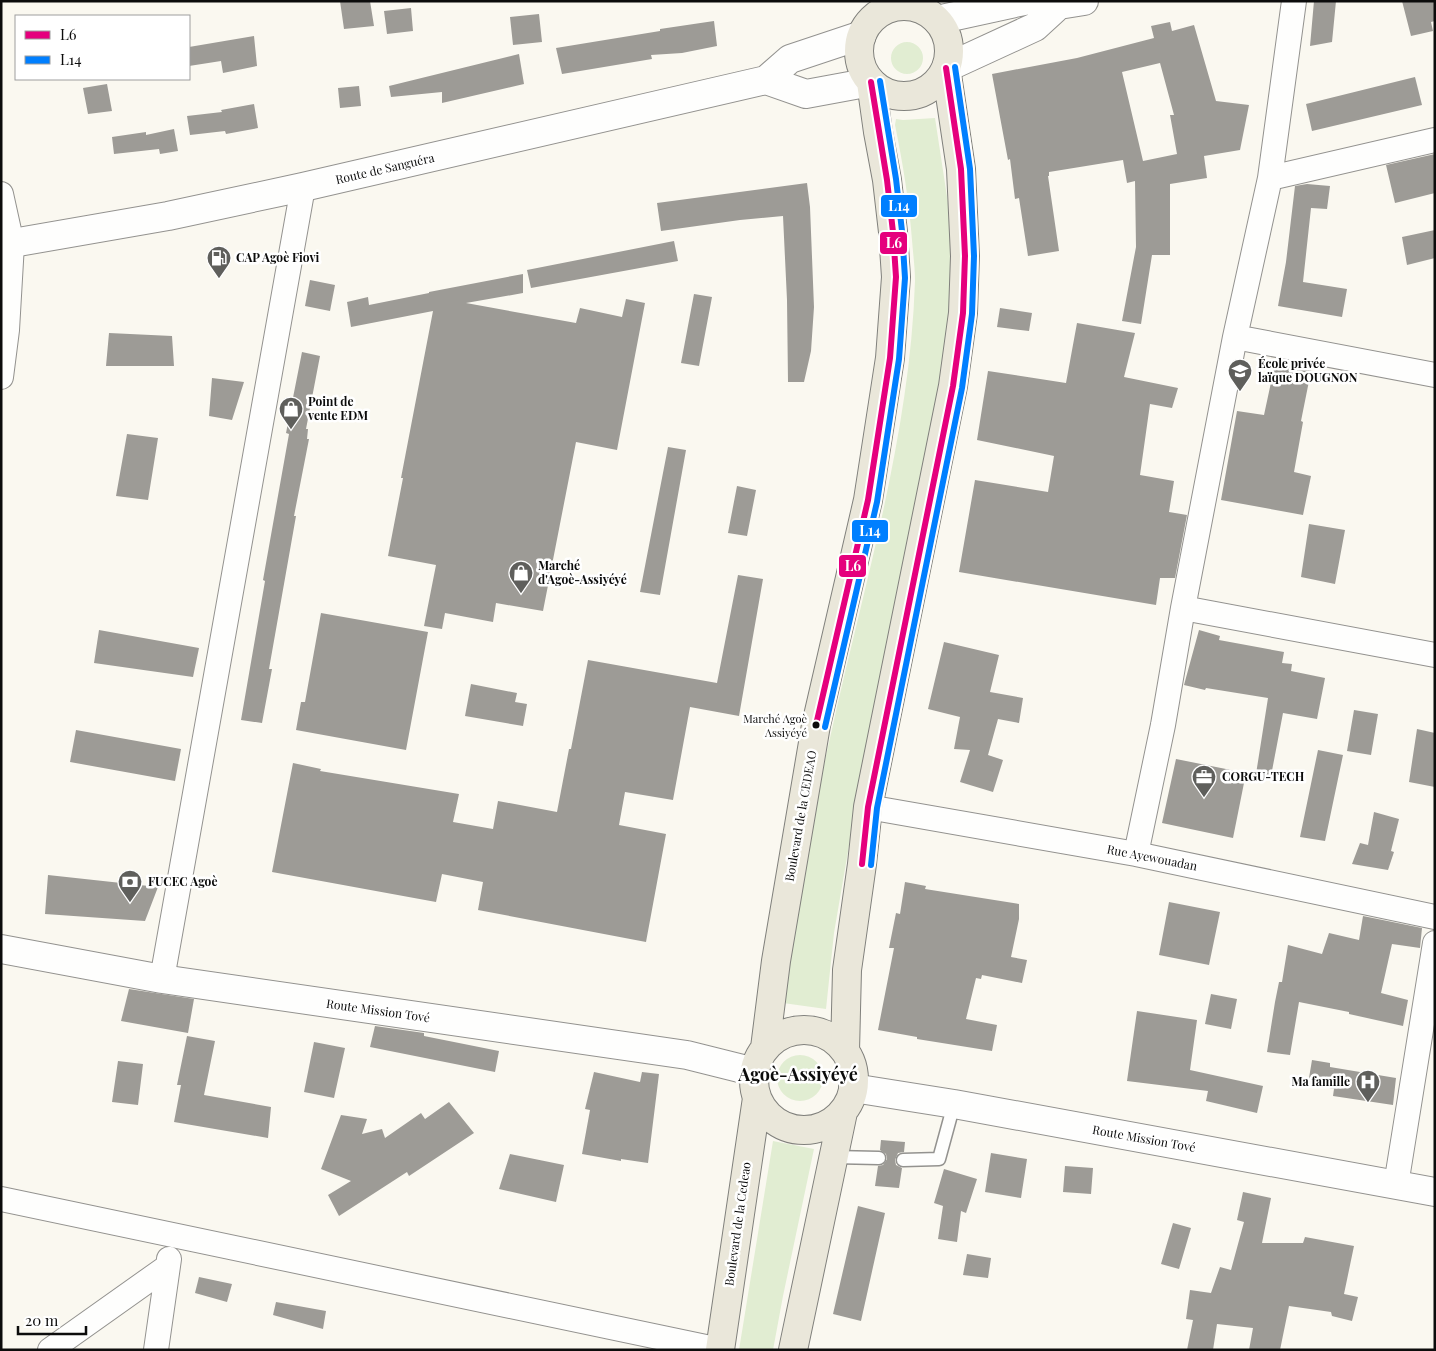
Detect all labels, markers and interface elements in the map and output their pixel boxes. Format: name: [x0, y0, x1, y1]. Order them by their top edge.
legend: [15, 15, 190, 80]
text: L6: [60, 24, 77, 44]
text: L14: [60, 49, 82, 69]
street label: Route de Sanguéra: [334, 149, 436, 187]
line badge: L14: [880, 194, 918, 218]
text: L14: [888, 196, 910, 215]
line badge: L6: [879, 231, 908, 255]
text: L6: [886, 233, 902, 252]
fuel station icon: CAP Agoè Fiovi: [206, 245, 232, 279]
place label: CAP Agoè Fiovi: [236, 249, 320, 265]
place label: École privée laïque DOUGNON: [1258, 355, 1358, 385]
school or university icon: École privée laïque DOUGNON: [1227, 358, 1253, 392]
place label: Point de vente EDM: [307, 393, 368, 423]
shop icon: Point de vente EDM: [278, 396, 304, 430]
line badge: L14: [851, 519, 889, 543]
text: L14: [859, 521, 881, 540]
line badge: L6: [838, 554, 867, 578]
text: L6: [845, 556, 861, 575]
place label: Marché d'Agoè-Assiyéyé: [538, 557, 627, 587]
shop icon: Marché d'Agoè-Assiyéyé: [508, 560, 534, 594]
place label: Marché Agoè Assiyéyé: [743, 711, 807, 740]
marker: Marché Agoè Assiyéyé: [811, 720, 821, 730]
street label: Boulevard de la CEDEAO: [781, 749, 819, 883]
office icon: CORGU-TECH: [1191, 764, 1217, 798]
place label: CORGU-TECH: [1222, 768, 1305, 784]
street label: Rue Ayewouadan: [1106, 840, 1199, 874]
bank icon: FUCEC Agoè: [117, 869, 143, 903]
place label: FUCEC Agoè: [148, 873, 217, 889]
street label: Route Mission Tové: [325, 995, 431, 1025]
district label: Agoè-Assiyéyé: [737, 1062, 858, 1086]
hospital icon: Ma famille: [1355, 1069, 1381, 1103]
place label: Ma famille: [1291, 1073, 1350, 1089]
street label: Route Mission Tové: [1091, 1121, 1197, 1155]
street label: Boulevard de la Cedeao: [720, 1160, 754, 1287]
scale bar: [18, 1304, 85, 1336]
text: 20 m: [25, 1310, 59, 1330]

